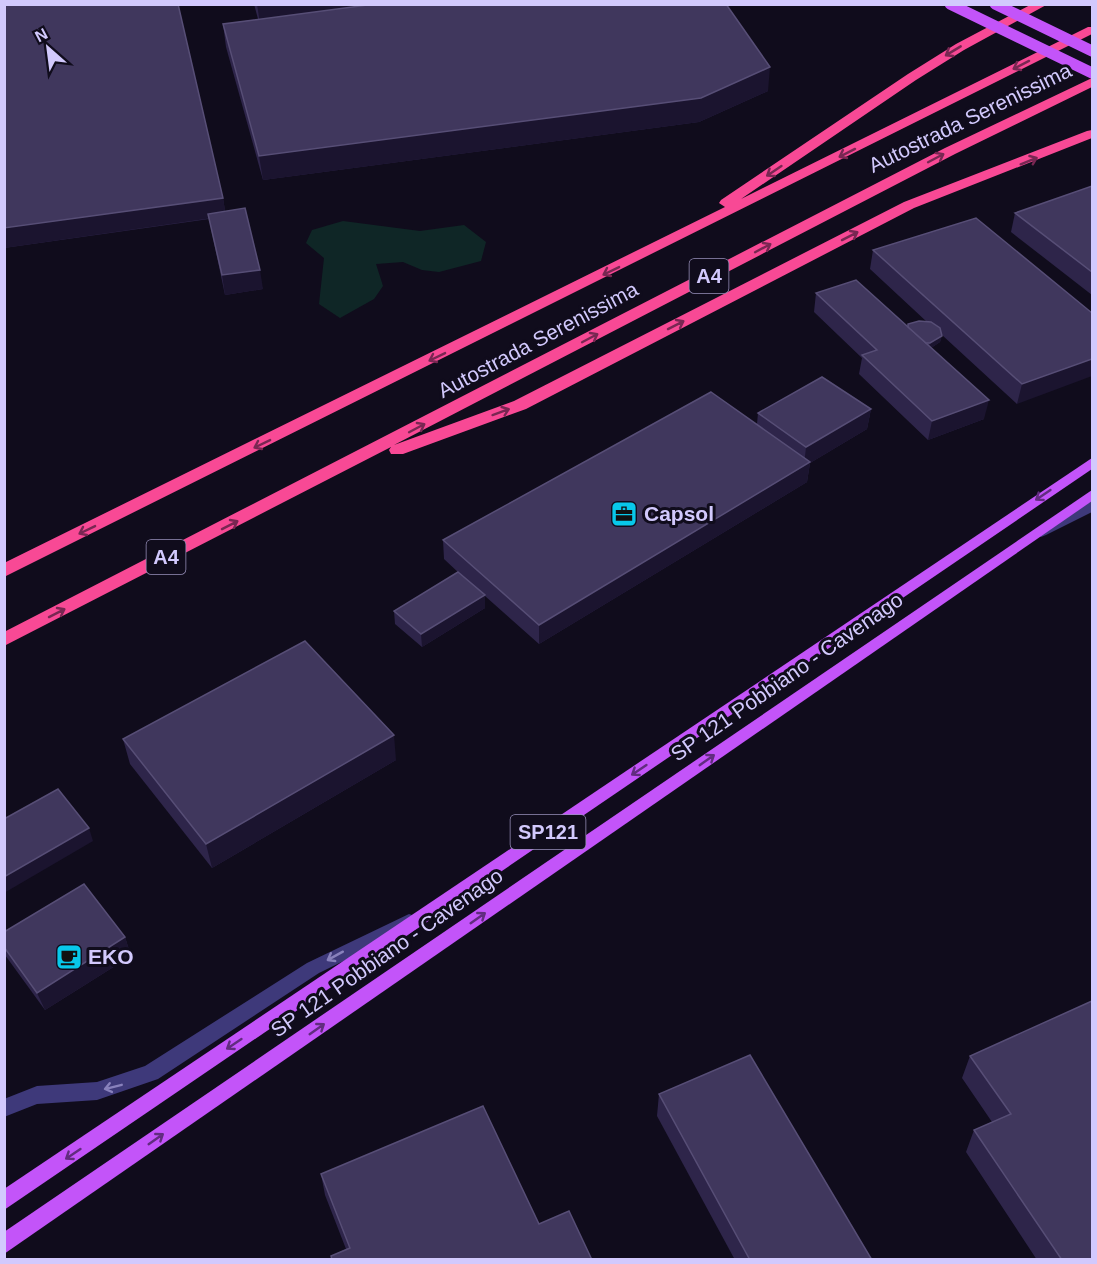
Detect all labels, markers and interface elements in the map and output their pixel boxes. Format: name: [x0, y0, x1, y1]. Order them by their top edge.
north arrow: [18, 18, 78, 78]
text: N: [32, 25, 50, 45]
one-way arrow: [945, 46, 962, 58]
street label: Autostrada Serenissima: [865, 58, 1075, 177]
one-way arrow: [1013, 60, 1031, 72]
one-way arrow: [839, 148, 857, 159]
one-way arrow: [927, 152, 944, 164]
one-way arrow: [1019, 155, 1038, 166]
one-way arrow: [766, 165, 782, 177]
one-way arrow: [840, 230, 858, 241]
one-way arrow: [754, 242, 771, 254]
road number: A4: [690, 259, 728, 293]
one-way arrow: [603, 265, 621, 277]
street label: Autostrada Serenissima: [434, 277, 642, 402]
one-way arrow: [667, 319, 684, 331]
one-way arrow: [581, 332, 598, 344]
one-way arrow: [428, 352, 446, 364]
one-way arrow: [492, 405, 510, 416]
one-way arrow: [408, 422, 426, 434]
one-way arrow: [253, 438, 271, 450]
one-way arrow: [1036, 489, 1052, 501]
office icon: Capsol: [609, 499, 639, 529]
place label: Capsol: [644, 502, 714, 525]
one-way arrow: [221, 518, 239, 530]
one-way arrow: [78, 525, 96, 537]
road number: A4: [146, 540, 186, 574]
street label: SP 121 Pobbiano - Cavenago: [666, 588, 907, 766]
one-way arrow: [47, 607, 65, 619]
one-way arrow: [699, 754, 715, 766]
one-way arrow: [631, 764, 648, 776]
road number: SP121: [510, 815, 586, 849]
street label: SP 121 Pobbiano - Cavenago: [266, 864, 507, 1042]
one-way arrow: [469, 912, 485, 924]
cafe icon: EKO: [54, 942, 84, 972]
place label: EKO: [88, 945, 134, 968]
one-way arrow: [327, 951, 344, 963]
one-way arrow: [308, 1023, 325, 1035]
one-way arrow: [227, 1038, 243, 1050]
one-way arrow: [104, 1081, 123, 1093]
one-way arrow: [148, 1133, 164, 1145]
one-way arrow: [65, 1148, 82, 1160]

